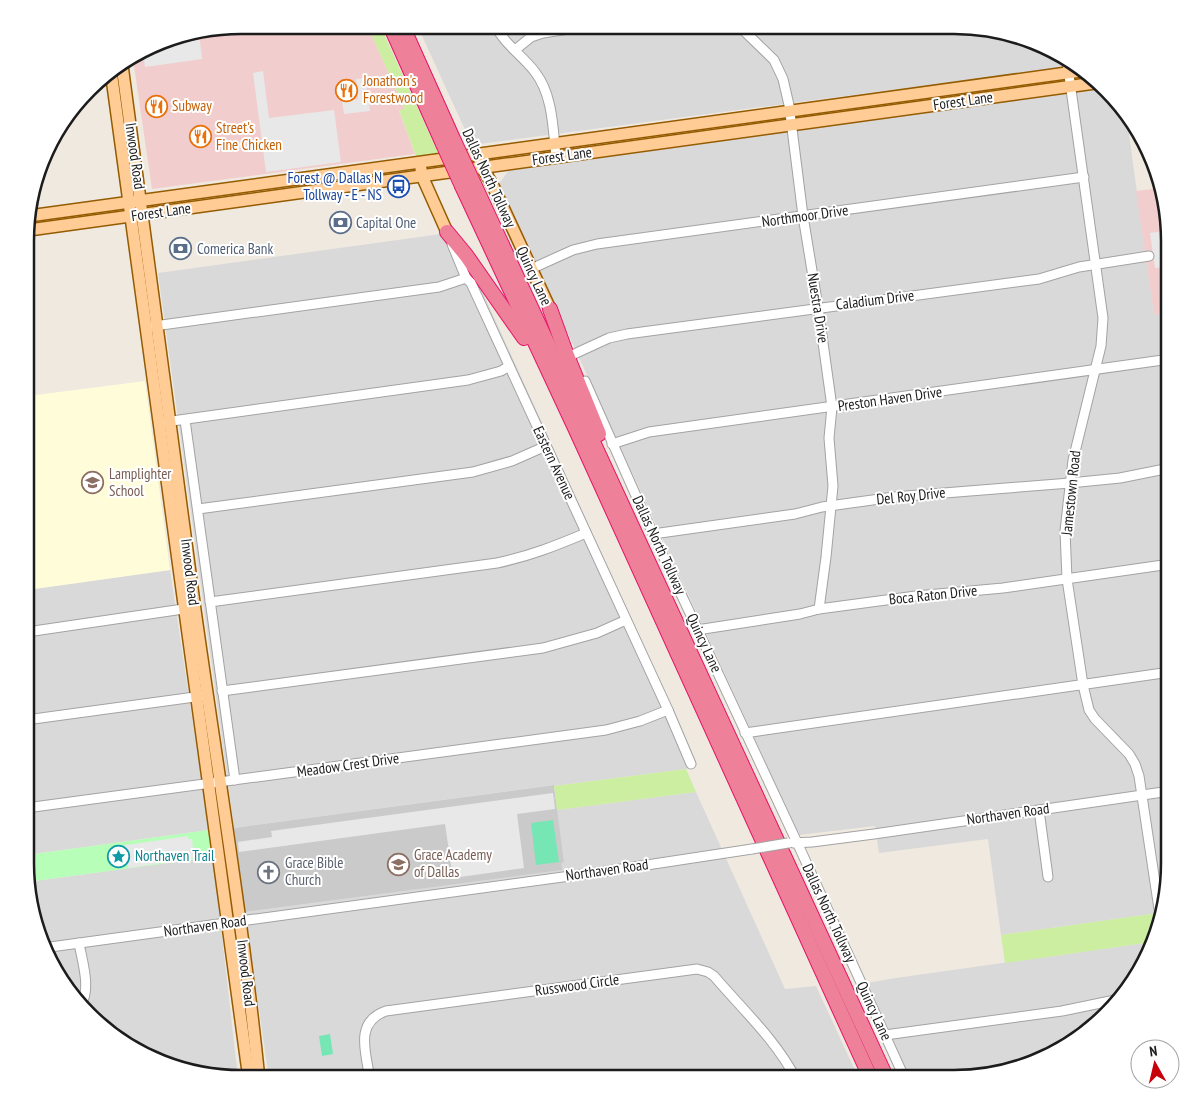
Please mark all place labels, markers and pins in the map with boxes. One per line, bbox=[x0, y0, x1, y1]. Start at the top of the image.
place label: Jonathon's Forestwood bbox=[362, 71, 423, 107]
restaurant icon: Jonathon's Forestwood bbox=[335, 78, 359, 102]
restaurant icon: Subway bbox=[144, 94, 168, 118]
place label: Subway bbox=[172, 96, 212, 115]
place label: Street's Fine Chicken bbox=[216, 118, 282, 154]
restaurant icon: Street's Fine Chicken bbox=[188, 125, 212, 149]
place label: Forest @ Dallas N Tollway - E - NS bbox=[287, 168, 382, 204]
bus stop icon: Forest @ Dallas N Tollway - E - NS bbox=[386, 175, 410, 199]
bank icon: Capital One bbox=[328, 211, 352, 235]
place label: Capital One bbox=[356, 213, 416, 232]
bank icon: Comerica Bank bbox=[169, 237, 193, 261]
place label: Comerica Bank bbox=[197, 239, 273, 258]
place label: Lamplighter School bbox=[109, 464, 172, 500]
school or university icon: Lamplighter School bbox=[81, 471, 105, 495]
place icon: Northaven Trail bbox=[107, 844, 131, 868]
place label: Grace Academy of Dallas bbox=[414, 845, 492, 881]
place label: Northaven Trail bbox=[135, 846, 215, 865]
school or university icon: Grace Academy of Dallas bbox=[386, 852, 410, 876]
place label: Grace Bible Church bbox=[285, 853, 343, 889]
church icon: Grace Bible Church bbox=[257, 860, 281, 884]

